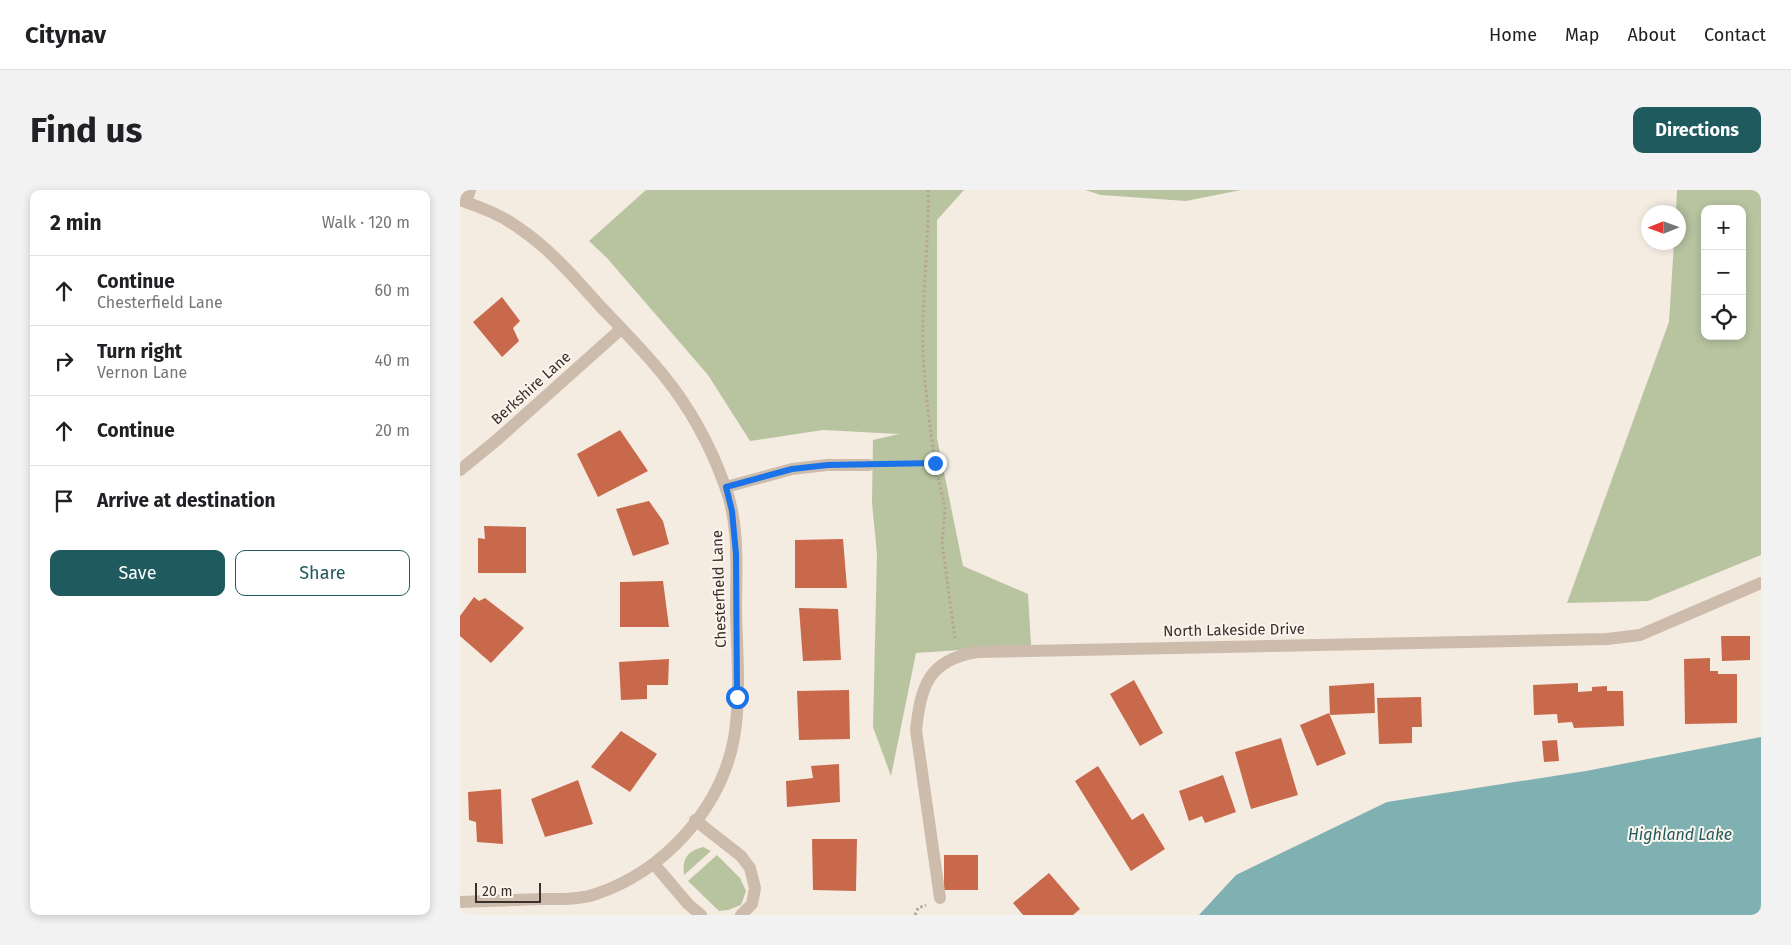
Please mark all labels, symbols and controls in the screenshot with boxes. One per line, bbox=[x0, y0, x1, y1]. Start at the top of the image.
text: Citynav bbox=[25, 21, 106, 49]
text: Home bbox=[1489, 24, 1537, 46]
text: Map bbox=[1565, 24, 1599, 46]
text: About bbox=[1627, 24, 1676, 46]
text: Contact bbox=[1704, 24, 1766, 46]
button: Directions bbox=[1633, 107, 1761, 153]
text: Find us bbox=[30, 109, 142, 151]
north arrow bbox=[1641, 205, 1686, 250]
map controls bbox=[1701, 205, 1746, 340]
button: + bbox=[1701, 205, 1746, 250]
text: 2 min bbox=[50, 210, 102, 236]
text: Walk · 120 m bbox=[322, 213, 410, 232]
button: − bbox=[1701, 250, 1746, 295]
text: Continue bbox=[97, 270, 175, 293]
icon: ahead bbox=[50, 277, 78, 305]
text: 60 m bbox=[375, 281, 410, 300]
text: Chesterfield Lane bbox=[97, 293, 223, 312]
button: locate bbox=[1701, 295, 1746, 340]
text: Turn right bbox=[97, 340, 182, 363]
icon: right bbox=[50, 347, 78, 375]
street label: Berkshire Lane bbox=[488, 348, 574, 428]
text: 40 m bbox=[375, 351, 410, 370]
text: Vernon Lane bbox=[97, 363, 187, 382]
icon: ahead bbox=[50, 417, 78, 445]
text: Continue bbox=[97, 419, 175, 442]
text: 20 m bbox=[375, 421, 410, 440]
route end bbox=[924, 452, 947, 475]
icon: arrive bbox=[50, 487, 78, 515]
text: Arrive at destination bbox=[97, 489, 276, 512]
street label: Chesterfield Lane bbox=[708, 530, 730, 648]
button: Save bbox=[50, 550, 225, 596]
button: Share bbox=[235, 550, 410, 596]
street label: North Lakeside Drive bbox=[1163, 620, 1305, 640]
route start bbox=[726, 686, 749, 709]
water label: Highland Lake bbox=[1628, 825, 1732, 844]
scale bar bbox=[475, 880, 541, 903]
text: 20 m bbox=[482, 883, 512, 900]

